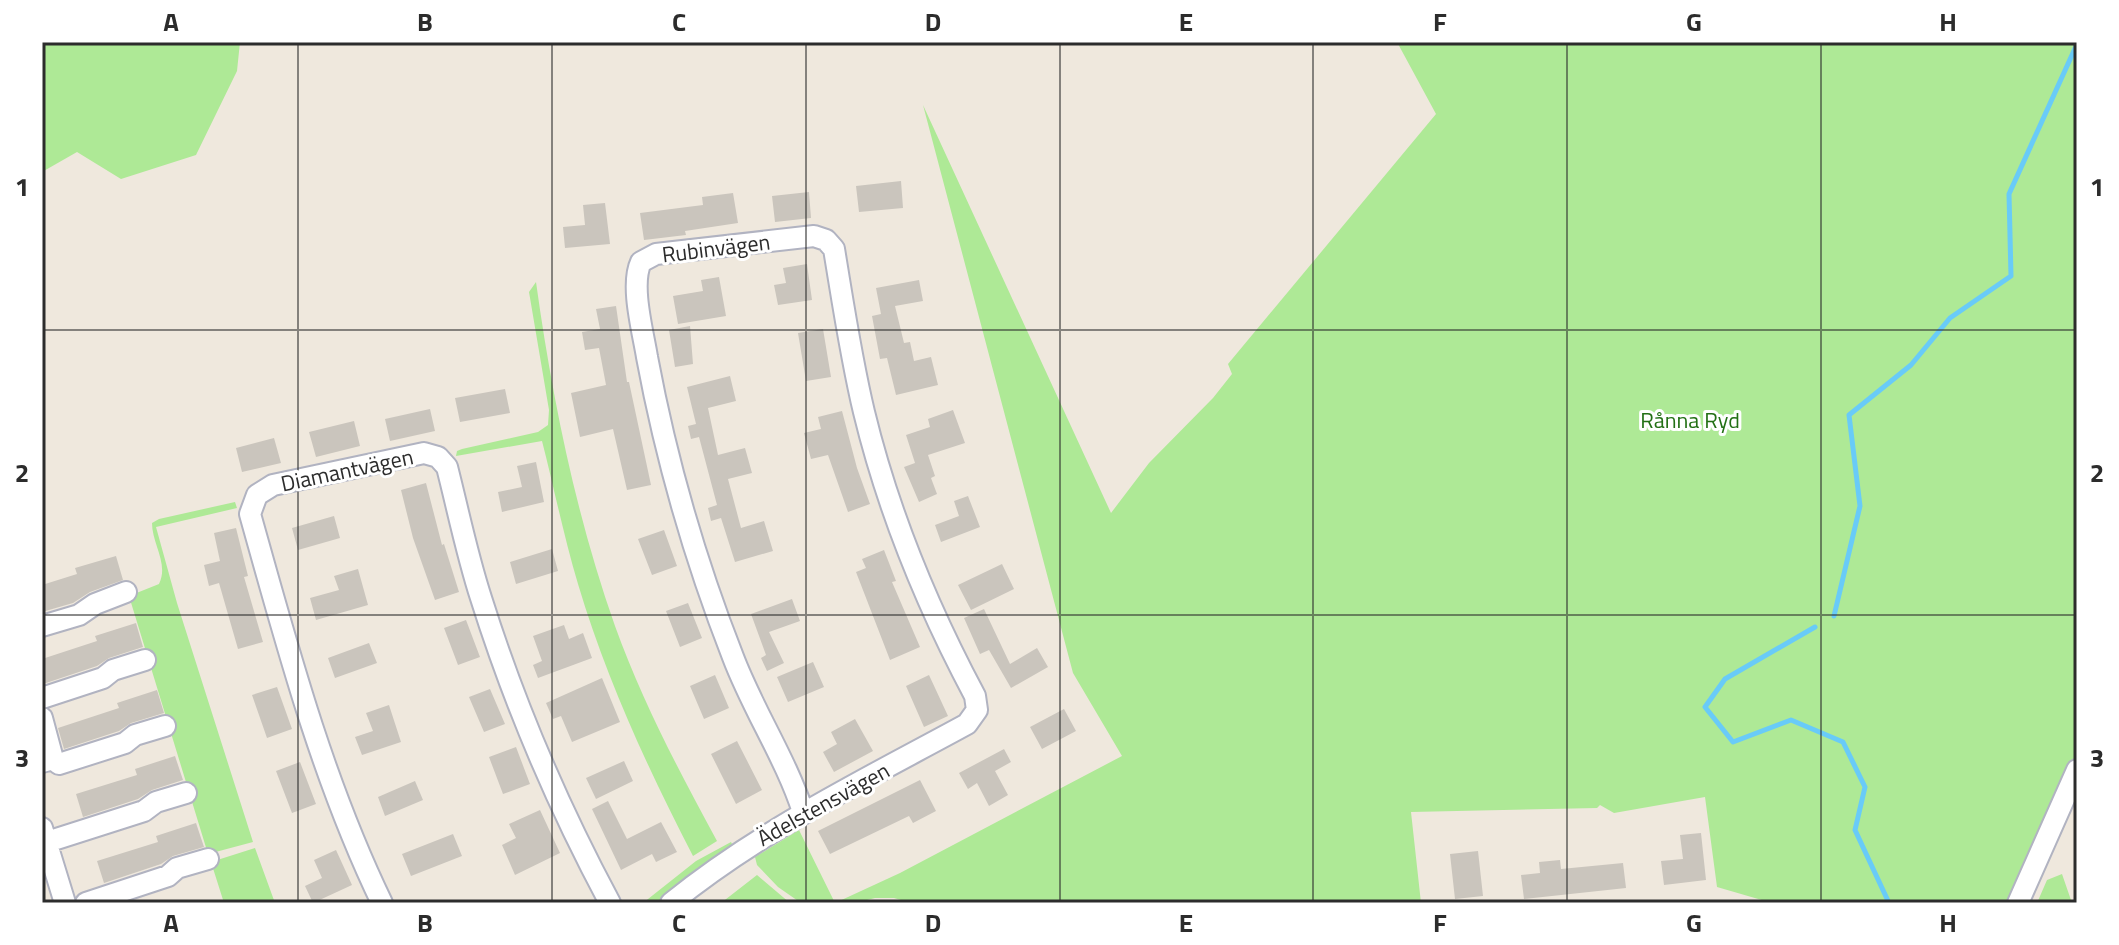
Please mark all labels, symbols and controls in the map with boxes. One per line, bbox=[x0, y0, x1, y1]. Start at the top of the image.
text: A bbox=[163, 2, 179, 41]
text: B bbox=[417, 2, 433, 41]
text: C bbox=[672, 2, 686, 41]
text: D bbox=[925, 2, 941, 41]
text: E bbox=[1179, 2, 1193, 41]
text: F bbox=[1433, 2, 1447, 41]
text: G bbox=[1686, 2, 1702, 41]
text: H bbox=[1939, 2, 1957, 41]
text: 1 bbox=[15, 167, 29, 206]
text: 1 bbox=[2090, 167, 2104, 206]
street label: Rubinvägen bbox=[660, 224, 772, 272]
park label: Rånna Ryd bbox=[1640, 403, 1740, 437]
street label: Diamantvägen bbox=[278, 439, 416, 501]
text: 2 bbox=[15, 453, 29, 492]
text: 2 bbox=[2090, 453, 2104, 492]
text: 3 bbox=[15, 738, 29, 777]
text: 3 bbox=[2090, 738, 2104, 777]
street label: Ädelstensvägen bbox=[750, 753, 896, 855]
text: A bbox=[163, 903, 179, 942]
text: B bbox=[417, 903, 433, 942]
text: C bbox=[672, 903, 686, 942]
text: D bbox=[925, 903, 941, 942]
text: E bbox=[1179, 903, 1193, 942]
text: F bbox=[1433, 903, 1447, 942]
text: G bbox=[1686, 903, 1702, 942]
text: H bbox=[1939, 903, 1957, 942]

